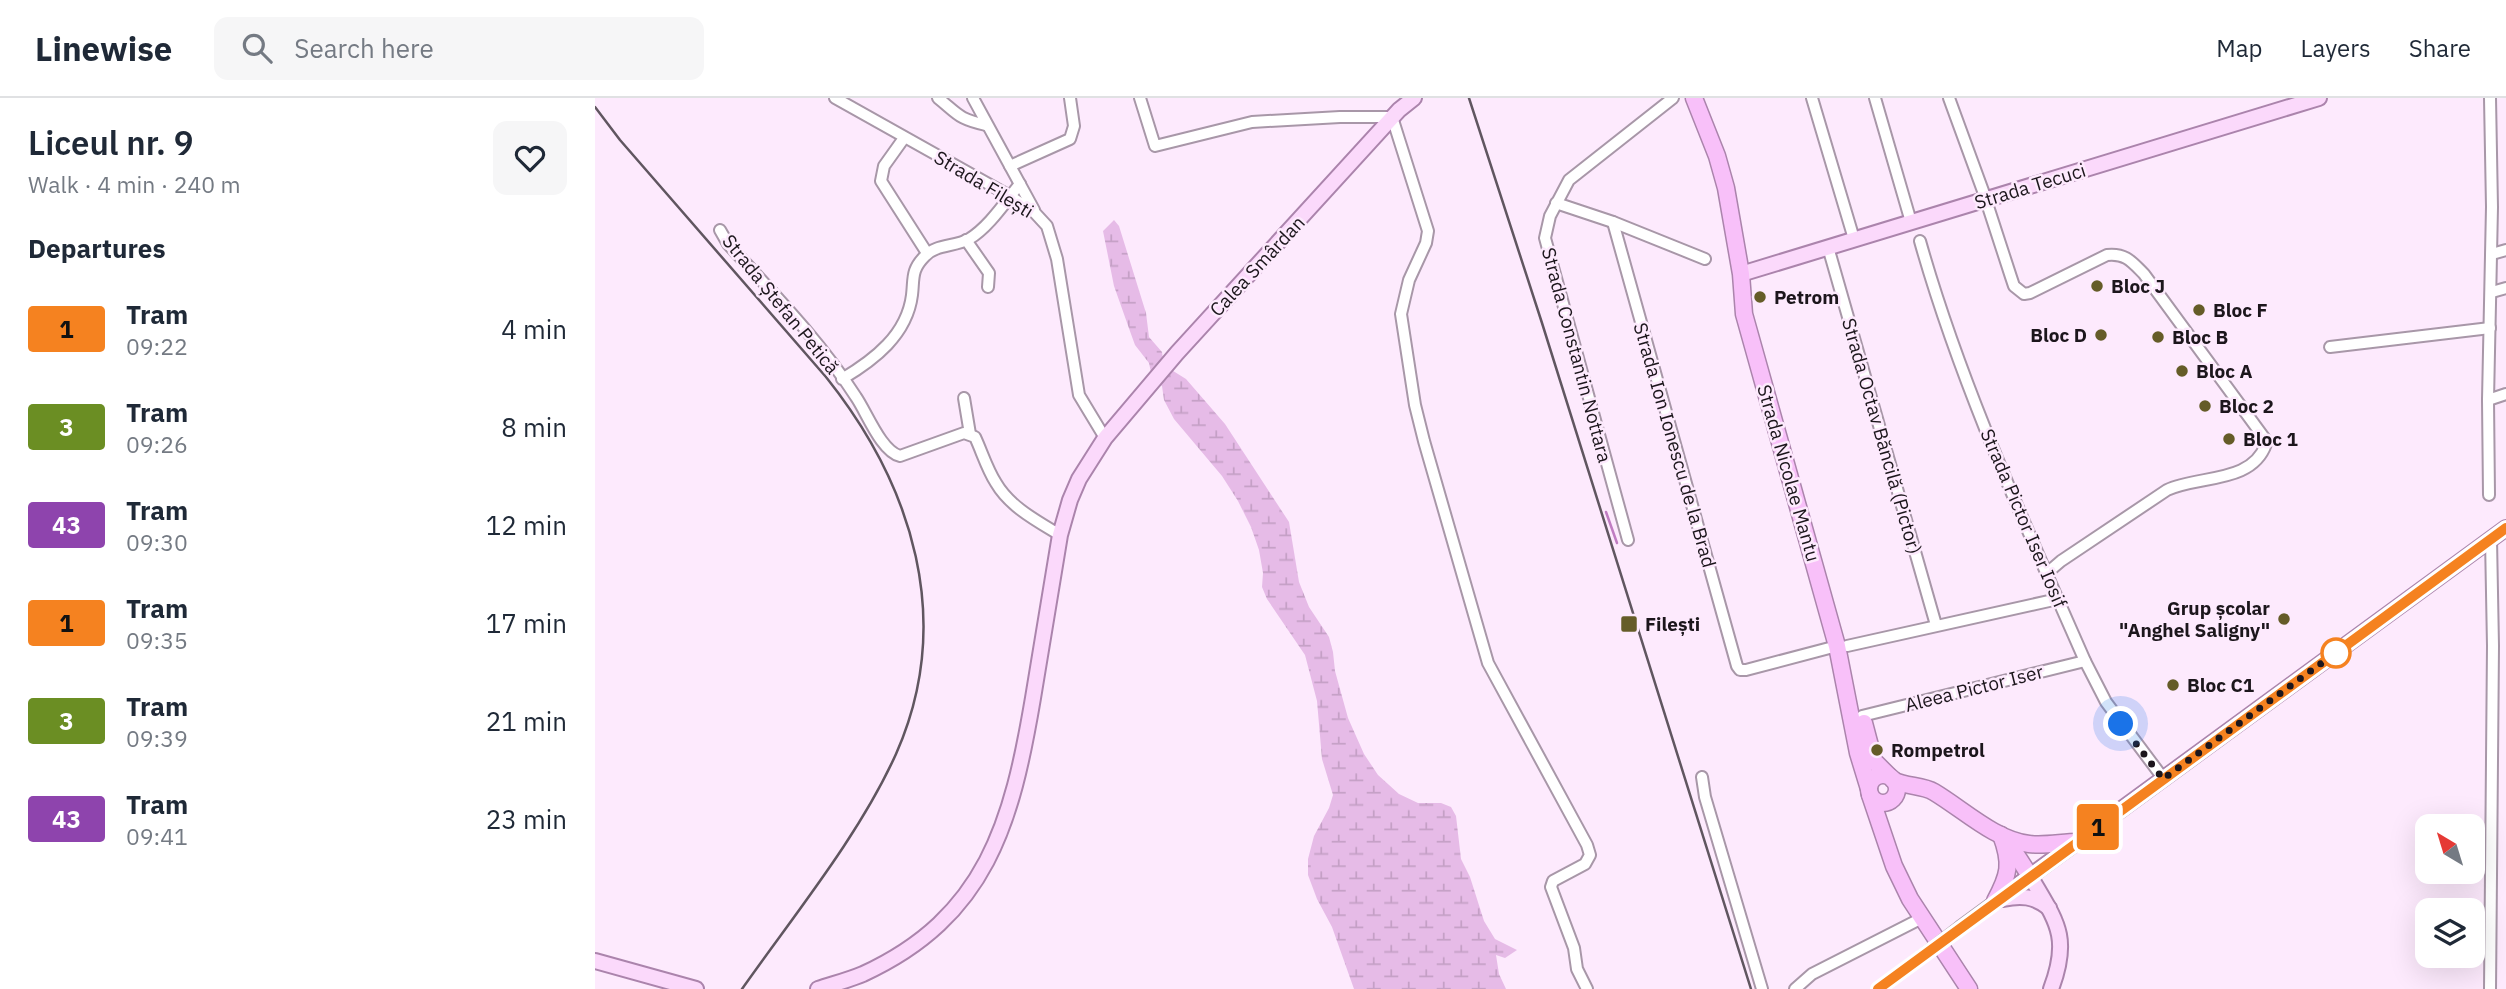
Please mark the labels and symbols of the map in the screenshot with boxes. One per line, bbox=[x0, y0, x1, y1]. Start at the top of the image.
street label: Strada Filești bbox=[930, 145, 1038, 223]
street label: Strada Tecuci bbox=[1971, 158, 2089, 214]
street label: Calea Smârdan bbox=[1204, 211, 1310, 321]
street label: Strada Ștefan Petică bbox=[717, 229, 845, 379]
street label: Strada Constantin Nottara bbox=[1537, 245, 1617, 465]
place label: Bloc J bbox=[2111, 274, 2165, 298]
marker: Bloc J bbox=[2089, 278, 2105, 294]
place label: Petrom bbox=[1774, 285, 1839, 309]
marker: Petrom bbox=[1752, 289, 1768, 305]
place label: Bloc F bbox=[2213, 298, 2268, 322]
marker: Bloc F bbox=[2191, 302, 2207, 318]
street label: Strada Octav Băncilă (Pictor) bbox=[1837, 315, 1927, 557]
street label: Strada Ion Ionescu de la Brad bbox=[1629, 320, 1721, 570]
place label: Bloc D bbox=[2030, 323, 2087, 347]
place label: Bloc B bbox=[2172, 325, 2228, 349]
marker: Bloc D bbox=[2093, 327, 2109, 343]
marker: Bloc B bbox=[2150, 329, 2166, 345]
place label: Bloc A bbox=[2196, 359, 2252, 383]
marker: Bloc A bbox=[2174, 363, 2190, 379]
street label: Strada Nicolae Mantu bbox=[1752, 382, 1826, 564]
place label: Bloc 2 bbox=[2219, 394, 2274, 418]
marker: Bloc 2 bbox=[2197, 398, 2213, 414]
street label: Strada Pictor Iser Iosif bbox=[1975, 425, 2073, 611]
place label: Bloc 1 bbox=[2243, 427, 2298, 451]
marker: Bloc 1 bbox=[2221, 431, 2237, 447]
place label: Grup școlar "Anghel Saligny" bbox=[2119, 596, 2270, 642]
marker: Grup școlar "Anghel Saligny" bbox=[2276, 611, 2292, 627]
place label: Filești bbox=[1645, 612, 1700, 636]
marker: Filești bbox=[1619, 614, 1639, 634]
unlabelled marker bbox=[2321, 638, 2351, 668]
street label: Aleea Pictor Iser bbox=[1902, 659, 2046, 717]
place label: Bloc C1 bbox=[2187, 673, 2255, 697]
marker: Bloc C1 bbox=[2165, 677, 2181, 693]
your location bbox=[2103, 706, 2138, 741]
place label: Rompetrol bbox=[1891, 738, 1985, 762]
marker: Rompetrol bbox=[1869, 742, 1885, 758]
line badge: 1 bbox=[2075, 804, 2121, 850]
north arrow bbox=[2415, 814, 2485, 884]

